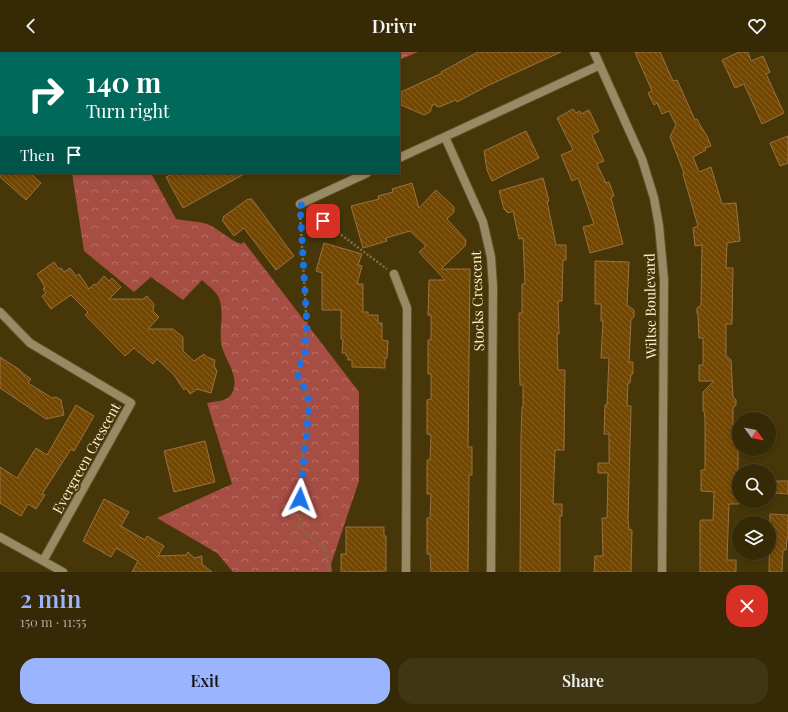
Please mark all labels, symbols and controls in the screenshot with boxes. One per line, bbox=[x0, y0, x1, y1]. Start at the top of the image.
text: Drivr bbox=[372, 14, 416, 38]
icon: back bbox=[20, 15, 42, 37]
icon: heart bbox=[746, 15, 768, 37]
text: 140 m bbox=[86, 63, 161, 100]
icon: right bbox=[20, 68, 72, 120]
text: Turn right bbox=[86, 99, 169, 123]
icon: arrive bbox=[63, 144, 85, 166]
text: Then bbox=[20, 145, 55, 165]
pin bbox=[306, 204, 340, 238]
icon: arrive bbox=[312, 210, 334, 232]
street label: Stocks Crescent bbox=[466, 249, 488, 352]
street label: Wiltse Boulevard bbox=[640, 253, 660, 360]
street label: Evergreen Crescent bbox=[48, 398, 125, 517]
north arrow bbox=[732, 412, 776, 456]
map controls bbox=[732, 412, 776, 560]
button: search bbox=[732, 464, 776, 508]
position arrow bbox=[279, 478, 321, 520]
button: layers bbox=[732, 516, 776, 560]
text: 2 min bbox=[20, 582, 81, 614]
button: close bbox=[726, 585, 768, 627]
text: 150 m · 11:55 bbox=[20, 613, 86, 630]
button: Exit bbox=[20, 658, 390, 704]
button: Share bbox=[398, 658, 768, 704]

